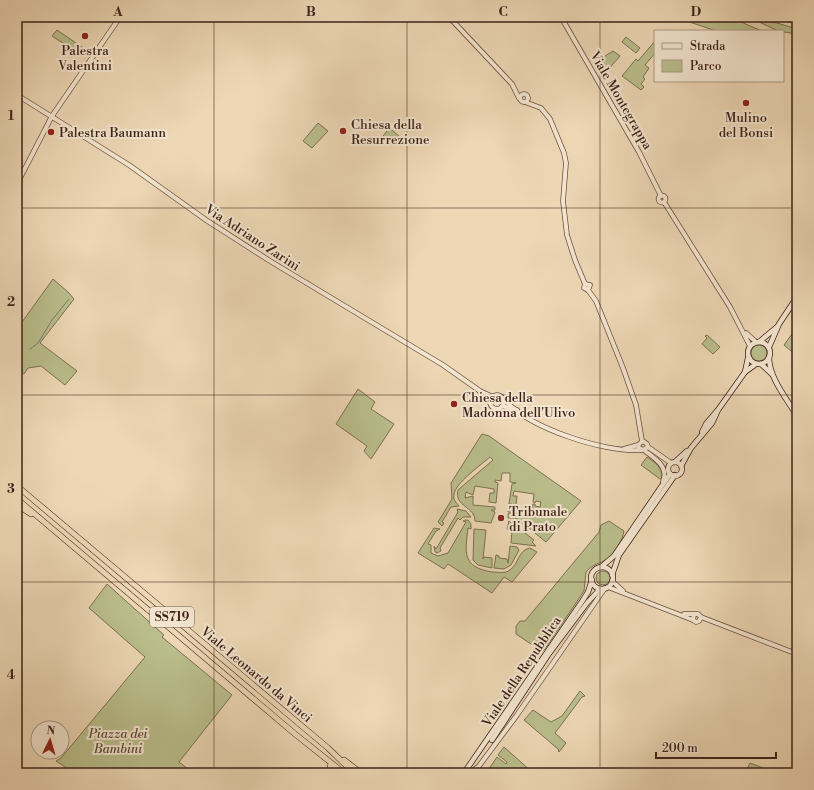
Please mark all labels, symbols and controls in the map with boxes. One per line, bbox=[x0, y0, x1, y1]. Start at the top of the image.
text: A bbox=[112, 4, 123, 20]
text: B bbox=[306, 4, 316, 20]
text: C bbox=[498, 4, 508, 20]
text: D bbox=[691, 4, 701, 20]
legend bbox=[654, 30, 784, 82]
marker: Palestra Valentini bbox=[80, 31, 90, 41]
text: Strada bbox=[690, 39, 726, 54]
place label: Palestra Valentini bbox=[57, 43, 112, 74]
street label: Viale Montegrappa bbox=[586, 48, 656, 153]
text: Parco bbox=[690, 59, 722, 74]
marker: Mulino del Bonsi bbox=[741, 98, 751, 108]
text: 1 bbox=[8, 108, 15, 124]
place label: Mulino del Bonsi bbox=[719, 110, 773, 141]
place label: Chiesa della Resurrezione bbox=[351, 117, 430, 148]
place label: Palestra Baumann bbox=[59, 125, 166, 141]
marker: Chiesa della Resurrezione bbox=[338, 126, 348, 136]
marker: Palestra Baumann bbox=[46, 127, 56, 137]
street label: Via Adriano Zarini bbox=[201, 201, 303, 274]
text: 2 bbox=[7, 294, 15, 310]
place label: Chiesa della Madonna dell'Ulivo bbox=[462, 390, 575, 421]
marker: Chiesa della Madonna dell'Ulivo bbox=[449, 399, 459, 409]
text: 3 bbox=[7, 481, 15, 497]
place label: Tribunale di Prato bbox=[509, 504, 568, 535]
marker: Tribunale di Prato bbox=[496, 513, 506, 523]
road number: SS719 bbox=[150, 607, 194, 627]
street label: Viale della Repubblica bbox=[478, 613, 565, 731]
street label: Viale Leonardo da Vinci bbox=[197, 623, 315, 726]
text: 4 bbox=[7, 667, 16, 683]
north arrow bbox=[30, 720, 70, 760]
text: N bbox=[46, 724, 56, 738]
park label: Piazza dei Bambini bbox=[87, 726, 149, 757]
scale bar bbox=[656, 734, 776, 760]
text: 200 m bbox=[662, 741, 698, 756]

